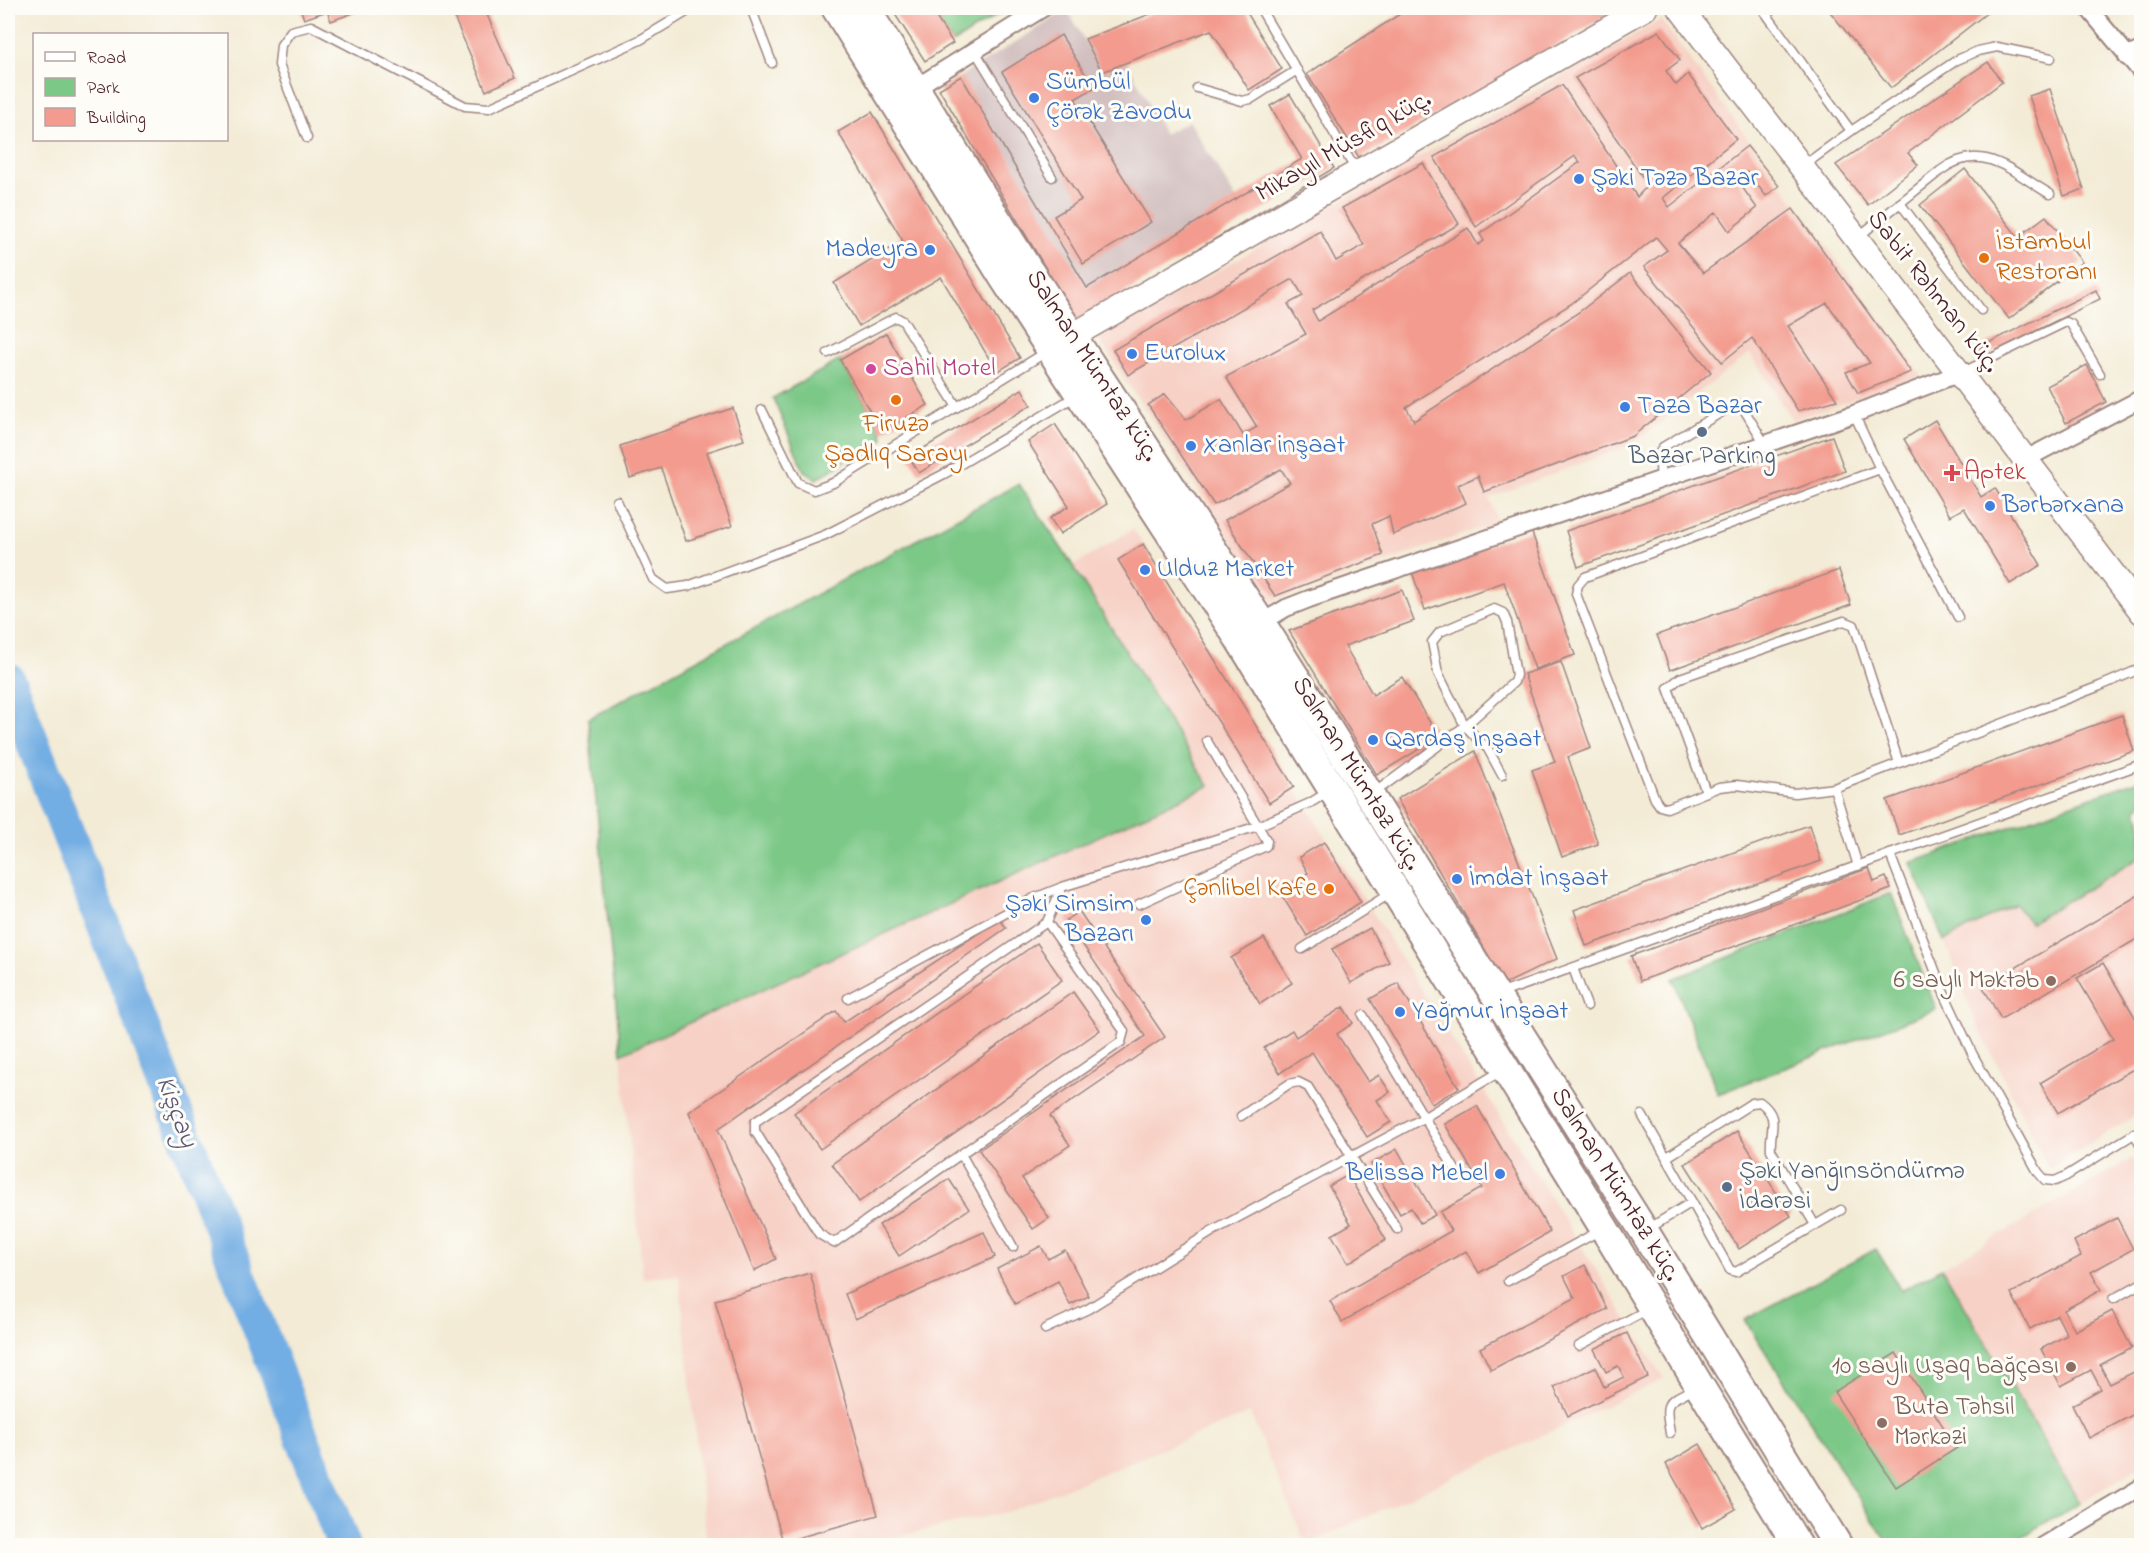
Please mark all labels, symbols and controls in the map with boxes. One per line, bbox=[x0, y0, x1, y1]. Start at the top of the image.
legend bbox=[33, 33, 228, 141]
text: Road bbox=[87, 46, 126, 72]
place label: Sümbül Çörək Zavodu bbox=[1046, 64, 1192, 132]
text: Park bbox=[87, 76, 120, 102]
street label: Mikayıl Müsfiq küç. bbox=[1249, 81, 1439, 213]
marker: Sümbül Çörək Zavodu bbox=[1027, 91, 1041, 105]
text: Building bbox=[86, 106, 146, 133]
place label: Şəki Təzə Bazar bbox=[1591, 160, 1760, 198]
marker: Şəki Təzə Bazar bbox=[1572, 172, 1586, 186]
street label: Sabit Rəhman küç. bbox=[1857, 202, 2009, 382]
place label: İstambul Restoranı bbox=[1996, 224, 2097, 292]
place label: Madeyra bbox=[825, 231, 918, 269]
marker: Madeyra bbox=[923, 243, 937, 257]
marker: İstambul Restoranı bbox=[1977, 251, 1991, 265]
street label: Salman Mümtaz küç. bbox=[1015, 262, 1169, 470]
place label: Eurolux bbox=[1144, 335, 1226, 373]
marker: Eurolux bbox=[1125, 347, 1139, 361]
place label: Sahil Motel bbox=[883, 350, 996, 388]
marker: Sahil Motel bbox=[864, 362, 878, 376]
place label: Taza Bazar bbox=[1637, 388, 1763, 426]
marker: Firuzə Şadlıq Sarayı bbox=[889, 393, 903, 407]
marker: Taza Bazar bbox=[1618, 400, 1632, 414]
place label: Firuzə Şadlıq Sarayı bbox=[824, 406, 968, 474]
marker: Bazar Parking bbox=[1695, 425, 1709, 439]
place label: Xanlar inşaat bbox=[1203, 427, 1346, 465]
place label: Bazar Parking bbox=[1627, 438, 1776, 476]
marker: Xanlar inşaat bbox=[1184, 439, 1198, 453]
place label: Aptek bbox=[1964, 454, 2027, 492]
marker: Aptek bbox=[1945, 466, 1959, 480]
place label: Bərbərxana bbox=[2001, 487, 2124, 525]
marker: Bərbərxana bbox=[1983, 499, 1997, 513]
place label: Ulduz Market bbox=[1157, 551, 1295, 589]
marker: Ulduz Market bbox=[1138, 563, 1152, 577]
street label: Salman Mümtaz küç. bbox=[1281, 670, 1431, 878]
place label: Qardaş İnşaat bbox=[1385, 721, 1541, 759]
marker: Qardaş İnşaat bbox=[1366, 733, 1380, 747]
place label: İmdat İnşaat bbox=[1469, 860, 1608, 898]
place label: Çənlibel Kafe bbox=[1183, 870, 1317, 908]
marker: İmdat İnşaat bbox=[1450, 872, 1464, 886]
marker: Çənlibel Kafe bbox=[1322, 882, 1336, 896]
place label: Şəki Simsim Bazarı bbox=[1005, 886, 1134, 954]
marker: Şəki Simsim Bazarı bbox=[1139, 913, 1153, 927]
place label: 6 saylı Məktəb bbox=[1894, 962, 2039, 1000]
marker: 6 saylı Məktəb bbox=[2044, 974, 2058, 988]
place label: Yağmur İnşaat bbox=[1412, 993, 1568, 1031]
marker: Yağmur İnşaat bbox=[1393, 1005, 1407, 1019]
water label: Kişçay bbox=[145, 1071, 208, 1154]
street label: Salman Mümtaz küç. bbox=[1540, 1081, 1690, 1289]
place label: Şəki Yanğınsöndürmə İdarəsi bbox=[1739, 1153, 1965, 1221]
place label: Belissa Mebel bbox=[1345, 1155, 1488, 1193]
marker: Belissa Mebel bbox=[1493, 1167, 1507, 1181]
marker: Şəki Yanğınsöndürmə İdarəsi bbox=[1720, 1180, 1734, 1194]
place label: 10 saylı Uşaq bağçası bbox=[1832, 1348, 2059, 1386]
marker: 10 saylı Uşaq bağçası bbox=[2064, 1360, 2078, 1374]
place label: Buta Təhsil Mərkəzi bbox=[1893, 1389, 2014, 1457]
marker: Buta Təhsil Mərkəzi bbox=[1875, 1416, 1889, 1430]

